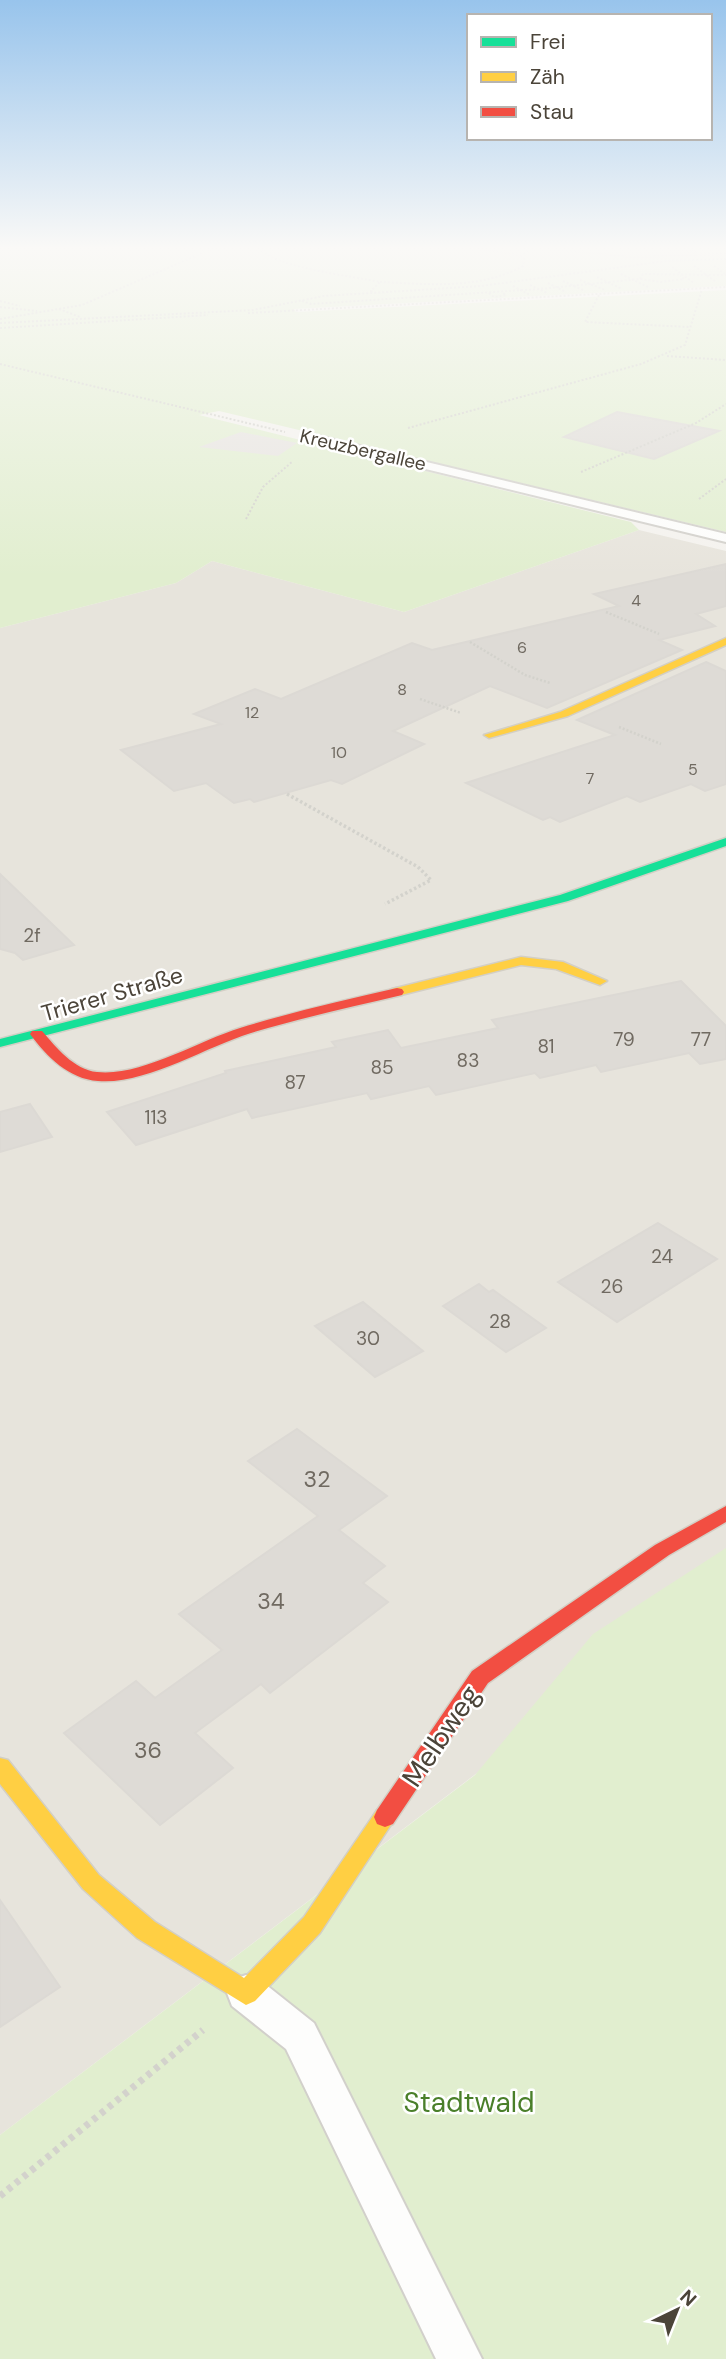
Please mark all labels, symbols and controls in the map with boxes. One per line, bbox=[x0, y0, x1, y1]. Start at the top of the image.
legend bbox=[467, 14, 712, 140]
text: Frei bbox=[530, 28, 566, 56]
text: Zäh bbox=[530, 63, 565, 91]
text: Stau bbox=[530, 98, 574, 126]
street label: Kreuzbergallee bbox=[298, 423, 428, 477]
house number: 4 bbox=[631, 590, 641, 611]
house number: 6 bbox=[517, 637, 527, 658]
house number: 8 bbox=[397, 679, 407, 700]
house number: 12 bbox=[245, 702, 259, 723]
house number: 10 bbox=[331, 742, 347, 763]
house number: 5 bbox=[688, 759, 698, 780]
house number: 7 bbox=[586, 768, 594, 789]
house number: 2f bbox=[23, 923, 41, 948]
street label: Trierer Straße bbox=[38, 959, 186, 1029]
house number: 79 bbox=[613, 1027, 635, 1052]
house number: 77 bbox=[691, 1027, 711, 1052]
house number: 81 bbox=[537, 1034, 555, 1059]
house number: 83 bbox=[457, 1048, 479, 1073]
house number: 85 bbox=[370, 1055, 394, 1080]
house number: 87 bbox=[284, 1070, 306, 1095]
house number: 113 bbox=[144, 1105, 168, 1130]
house number: 24 bbox=[651, 1244, 673, 1269]
house number: 26 bbox=[601, 1274, 623, 1299]
house number: 28 bbox=[489, 1309, 511, 1334]
house number: 30 bbox=[356, 1326, 380, 1351]
house number: 32 bbox=[304, 1464, 330, 1494]
house number: 34 bbox=[257, 1586, 285, 1616]
street label: Melbweg bbox=[394, 1678, 488, 1794]
house number: 36 bbox=[134, 1735, 162, 1765]
park label: Stadtwald bbox=[404, 2084, 534, 2121]
north arrow bbox=[642, 2275, 712, 2345]
text: N bbox=[675, 2284, 702, 2312]

